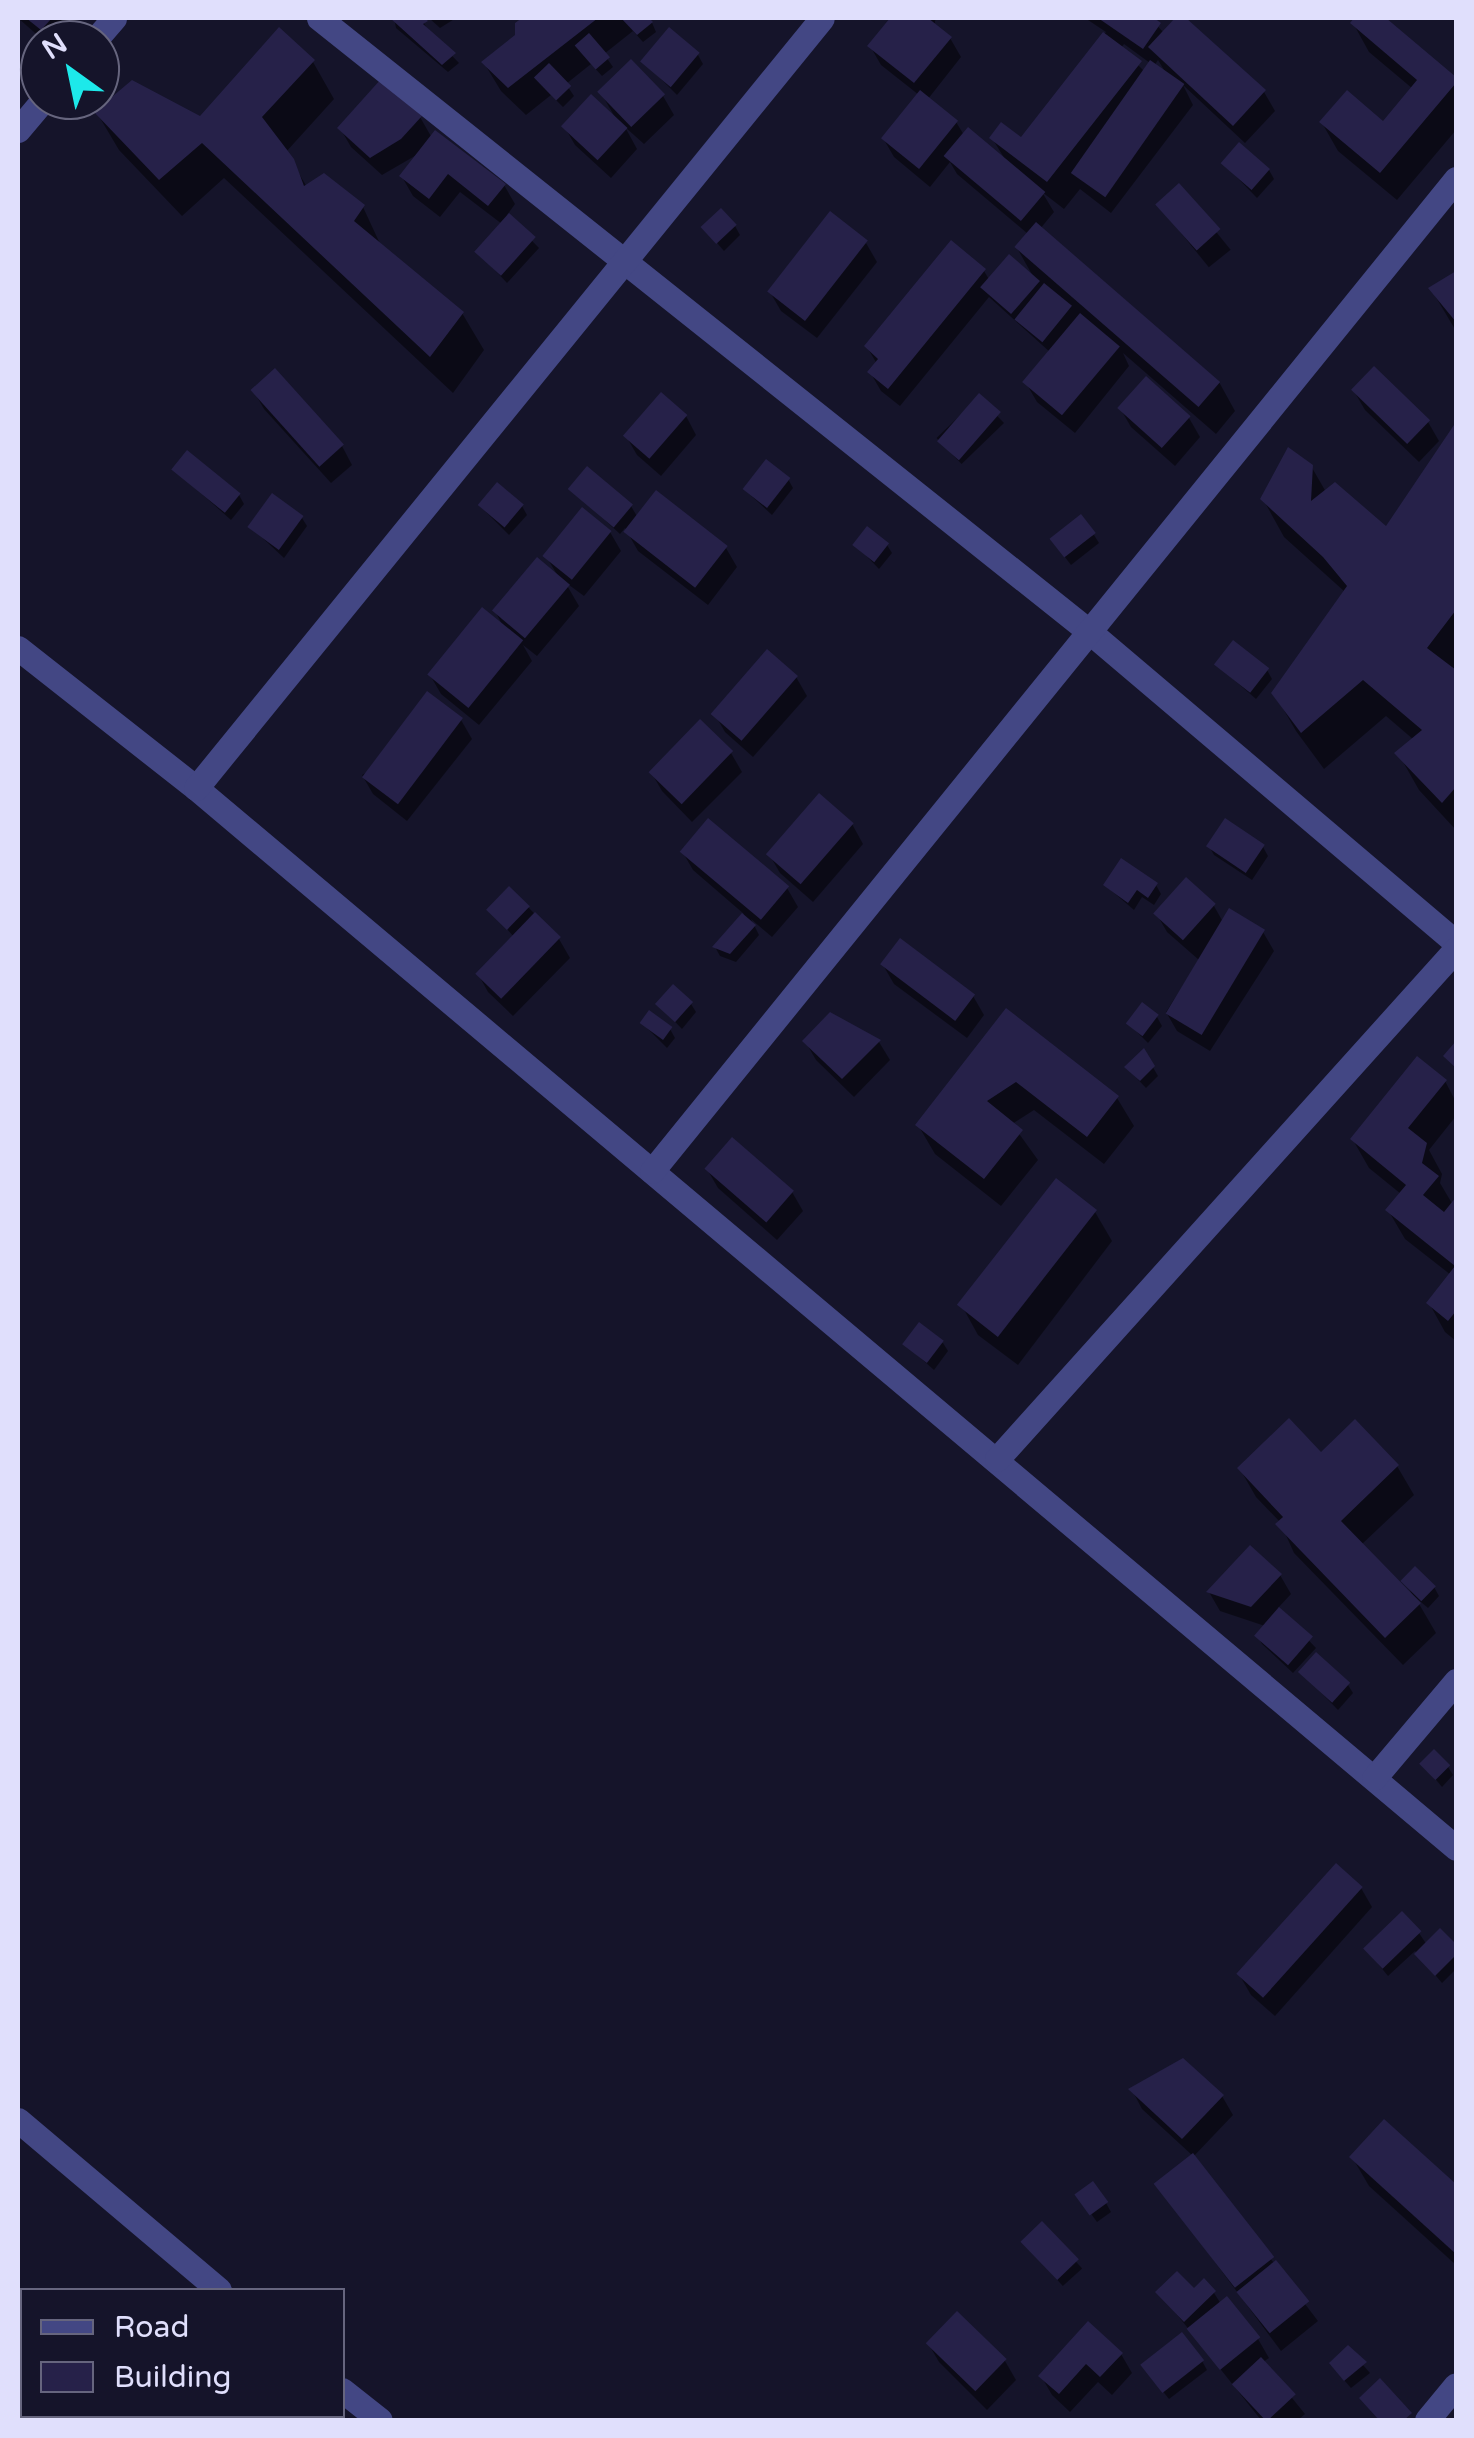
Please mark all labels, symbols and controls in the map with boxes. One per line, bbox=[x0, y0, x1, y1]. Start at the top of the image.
north arrow bbox=[20, 20, 120, 120]
text: N bbox=[36, 26, 73, 67]
legend bbox=[20, 2288, 345, 2418]
text: Road bbox=[114, 2309, 189, 2346]
text: Building bbox=[114, 2359, 231, 2396]

